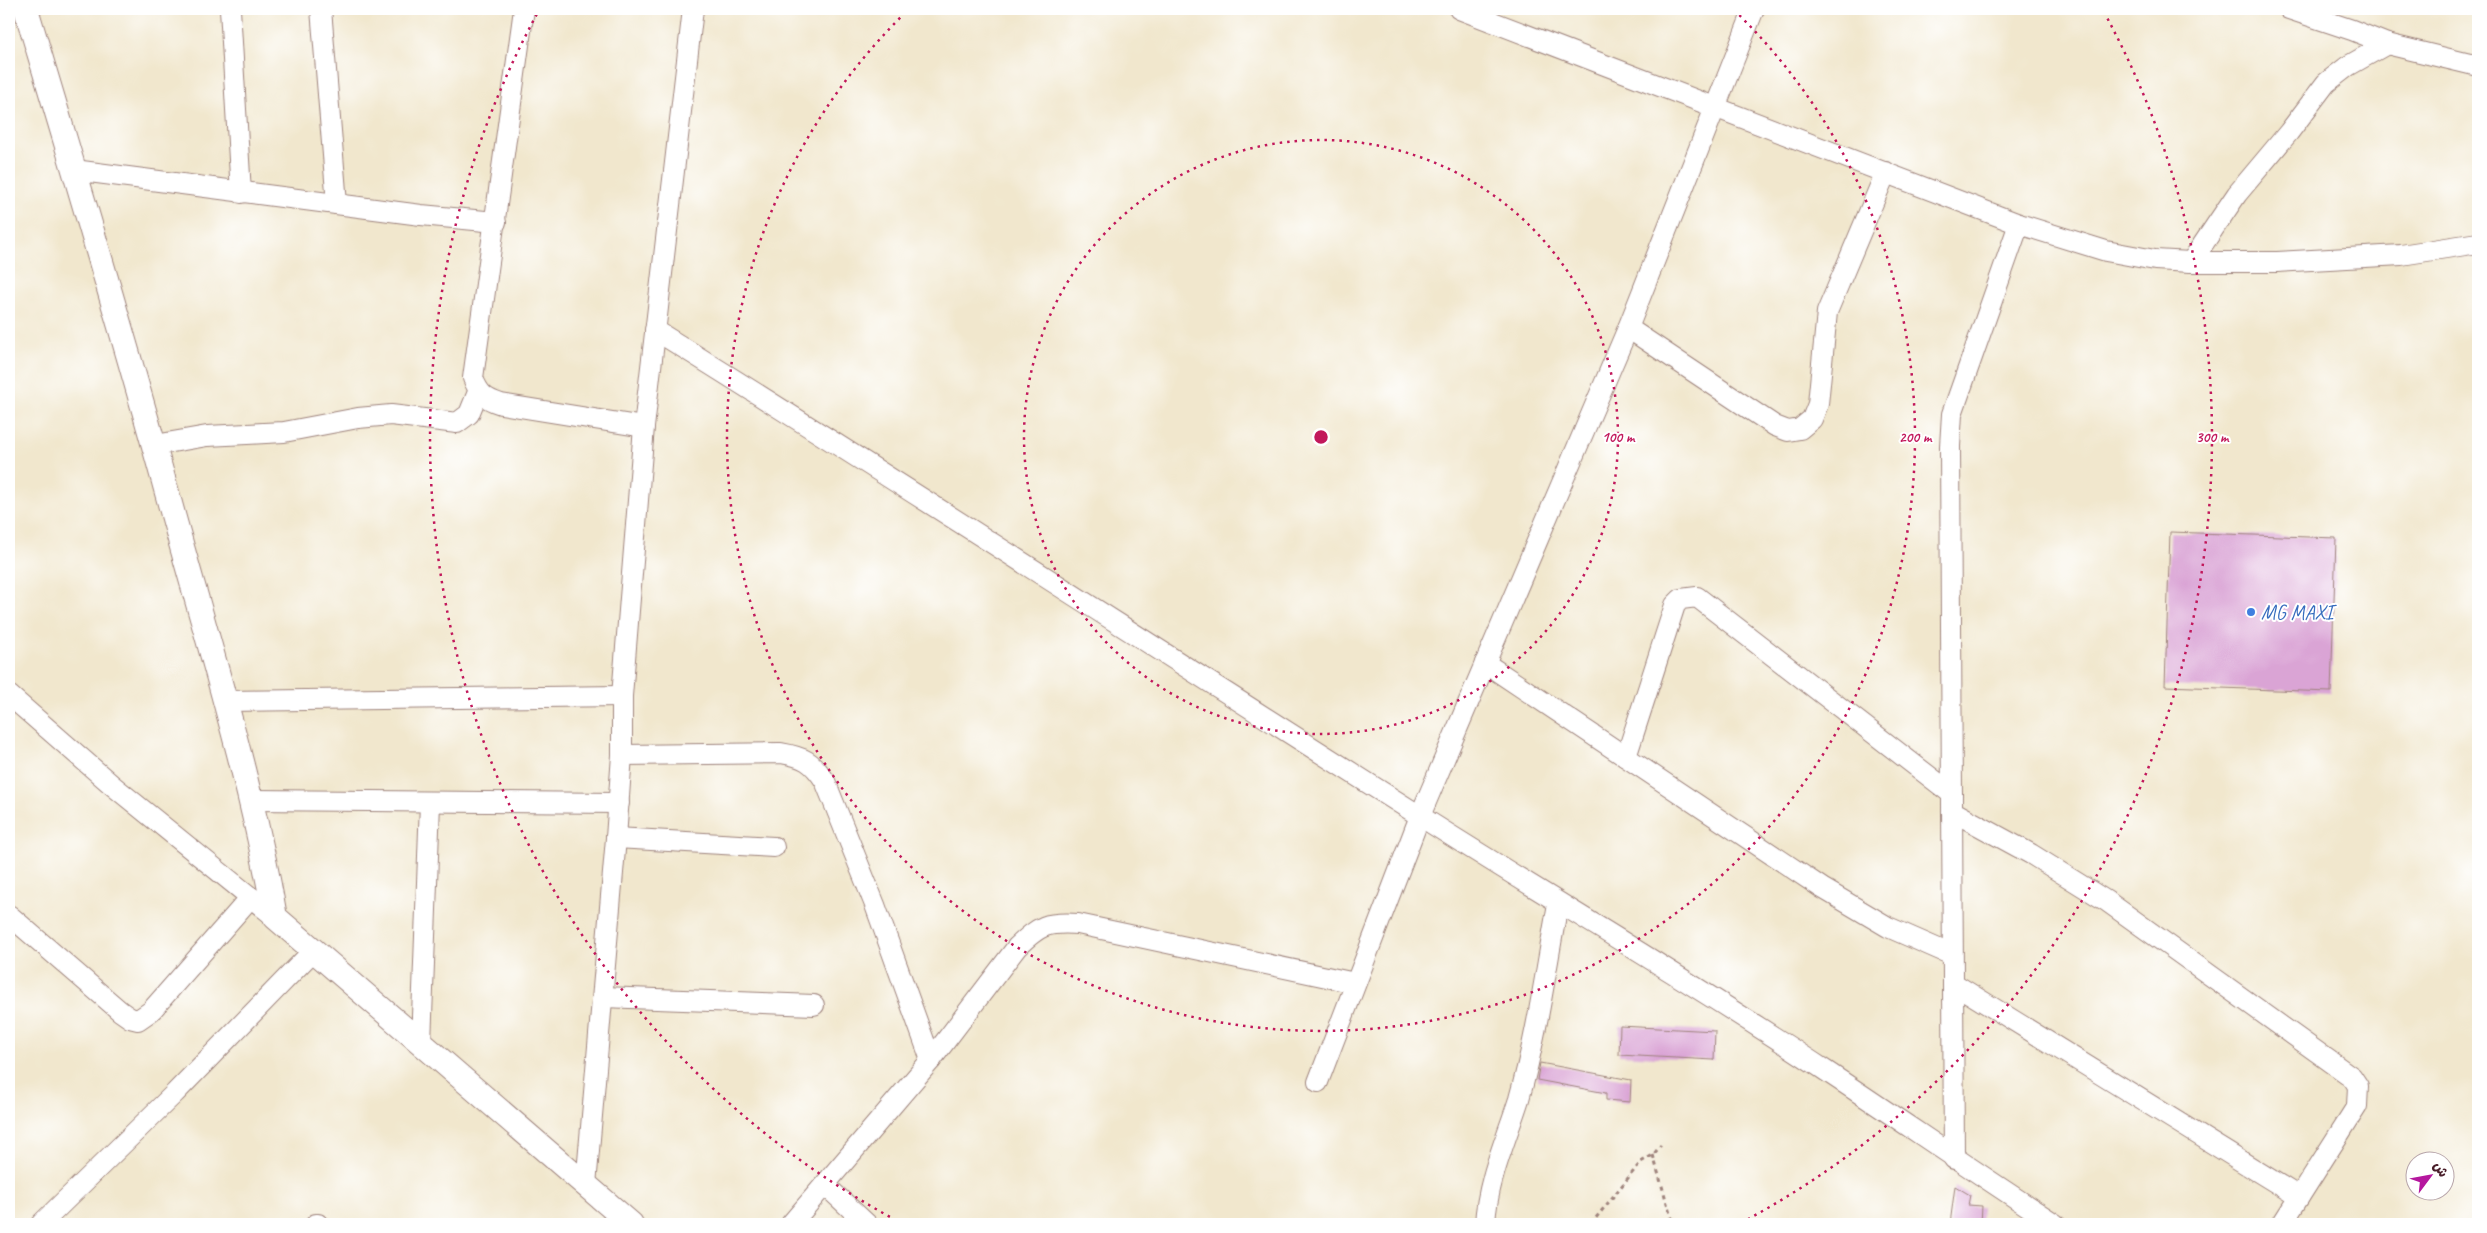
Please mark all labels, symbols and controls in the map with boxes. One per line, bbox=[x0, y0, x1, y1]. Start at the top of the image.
centre of rings bbox=[1312, 428, 1330, 446]
text: 100 m bbox=[1602, 428, 1636, 447]
text: 200 m bbox=[1899, 428, 1933, 447]
text: 300 m bbox=[2196, 428, 2230, 447]
place label: MG MAXI bbox=[2261, 600, 2337, 625]
marker: MG MAXI bbox=[2245, 606, 2257, 618]
north arrow bbox=[2404, 1150, 2454, 1200]
text: ش bbox=[2429, 1158, 2452, 1180]

